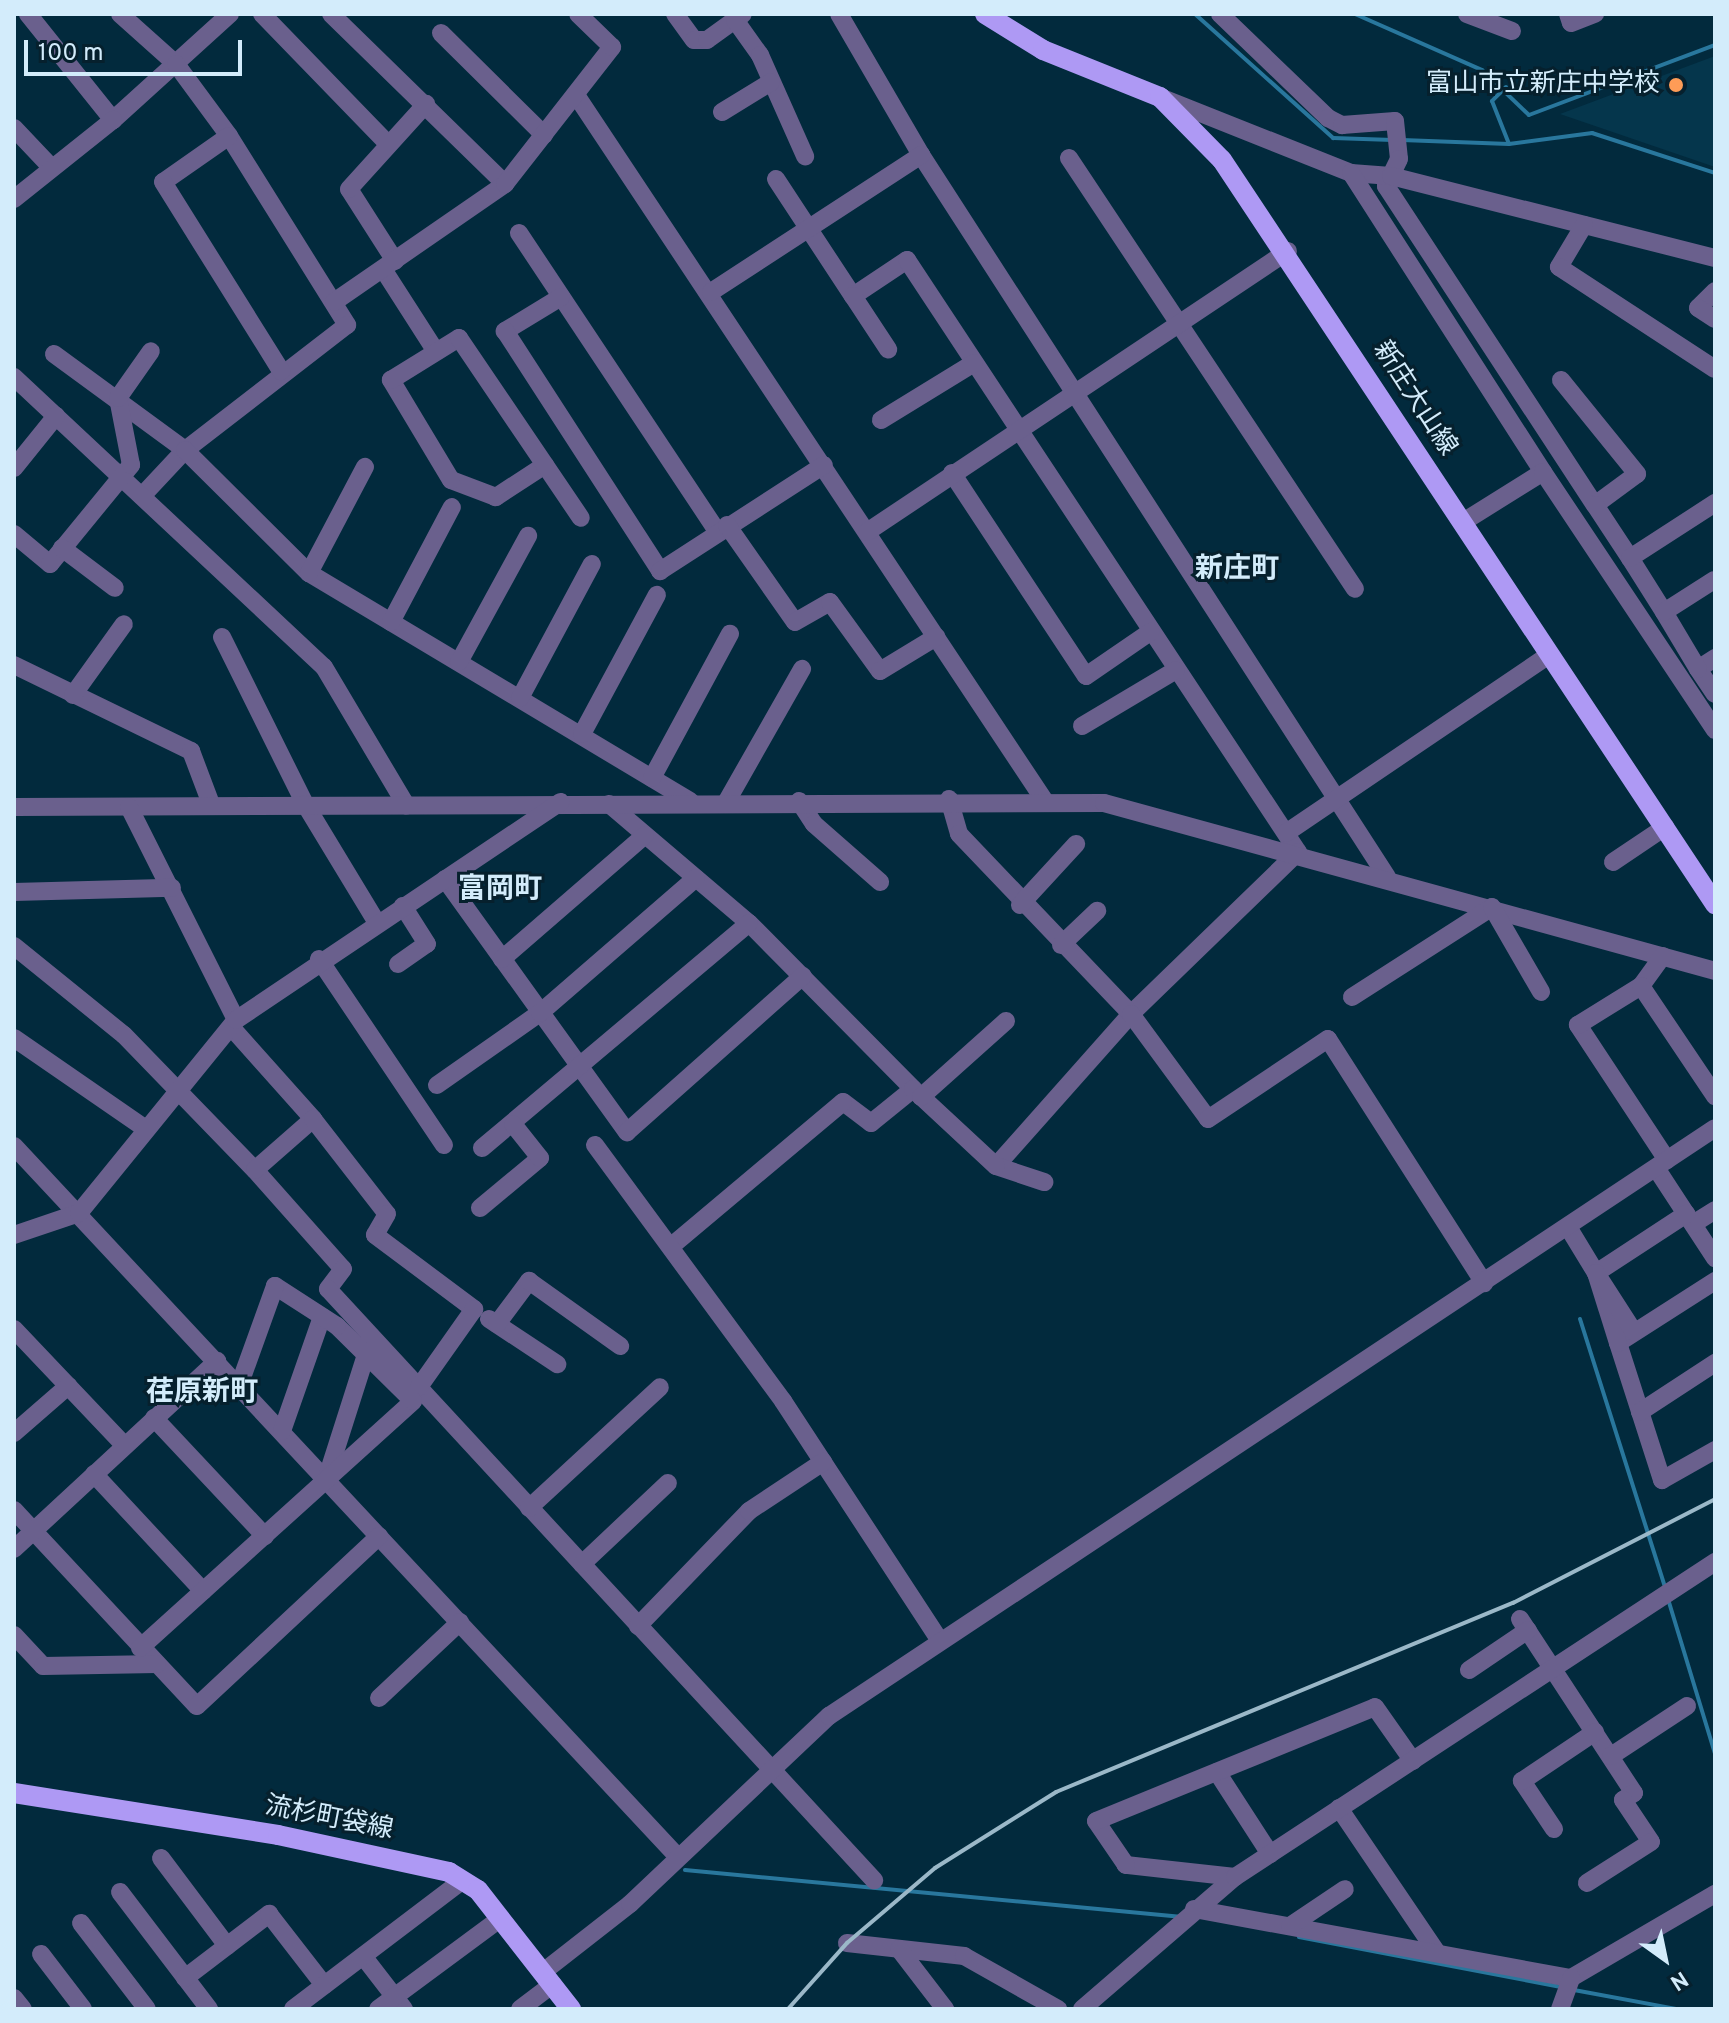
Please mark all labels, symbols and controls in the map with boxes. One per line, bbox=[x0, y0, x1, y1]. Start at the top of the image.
scale bar bbox=[28, 24, 246, 74]
text: 100 m bbox=[38, 39, 104, 69]
place label: 富山市立新庄中学校 bbox=[1426, 69, 1660, 101]
marker: 富山市立新庄中学校 bbox=[1667, 76, 1685, 94]
street label: 新庄大山線 bbox=[1366, 336, 1462, 462]
district label: 新庄町 bbox=[1195, 553, 1279, 587]
district label: 富岡町 bbox=[458, 873, 542, 907]
district label: 荏原新町 bbox=[146, 1376, 258, 1410]
street label: 流杉町袋線 bbox=[262, 1791, 396, 1847]
north arrow bbox=[1625, 1919, 1705, 1999]
text: N bbox=[1664, 1964, 1692, 1995]

